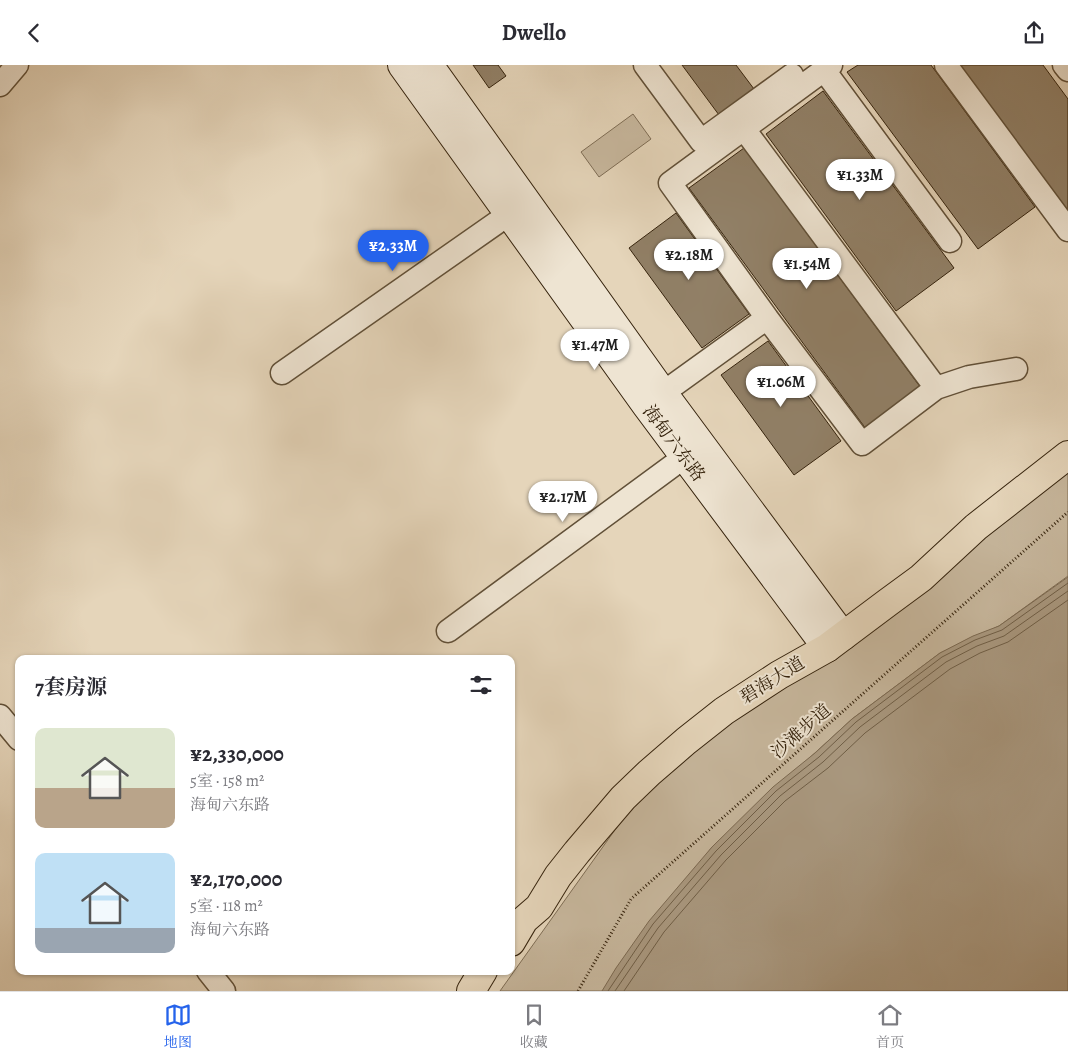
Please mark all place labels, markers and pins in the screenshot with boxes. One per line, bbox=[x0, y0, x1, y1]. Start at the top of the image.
pin: ¥1.33M bbox=[819, 159, 901, 201]
pin: ¥2.33M bbox=[352, 229, 434, 272]
pin: ¥2.18M bbox=[648, 239, 730, 281]
pin: ¥1.54M bbox=[766, 247, 848, 290]
pin: ¥1.47M bbox=[554, 329, 636, 371]
pin: ¥1.06M bbox=[740, 365, 822, 408]
pin: ¥2.17M bbox=[522, 481, 604, 523]

